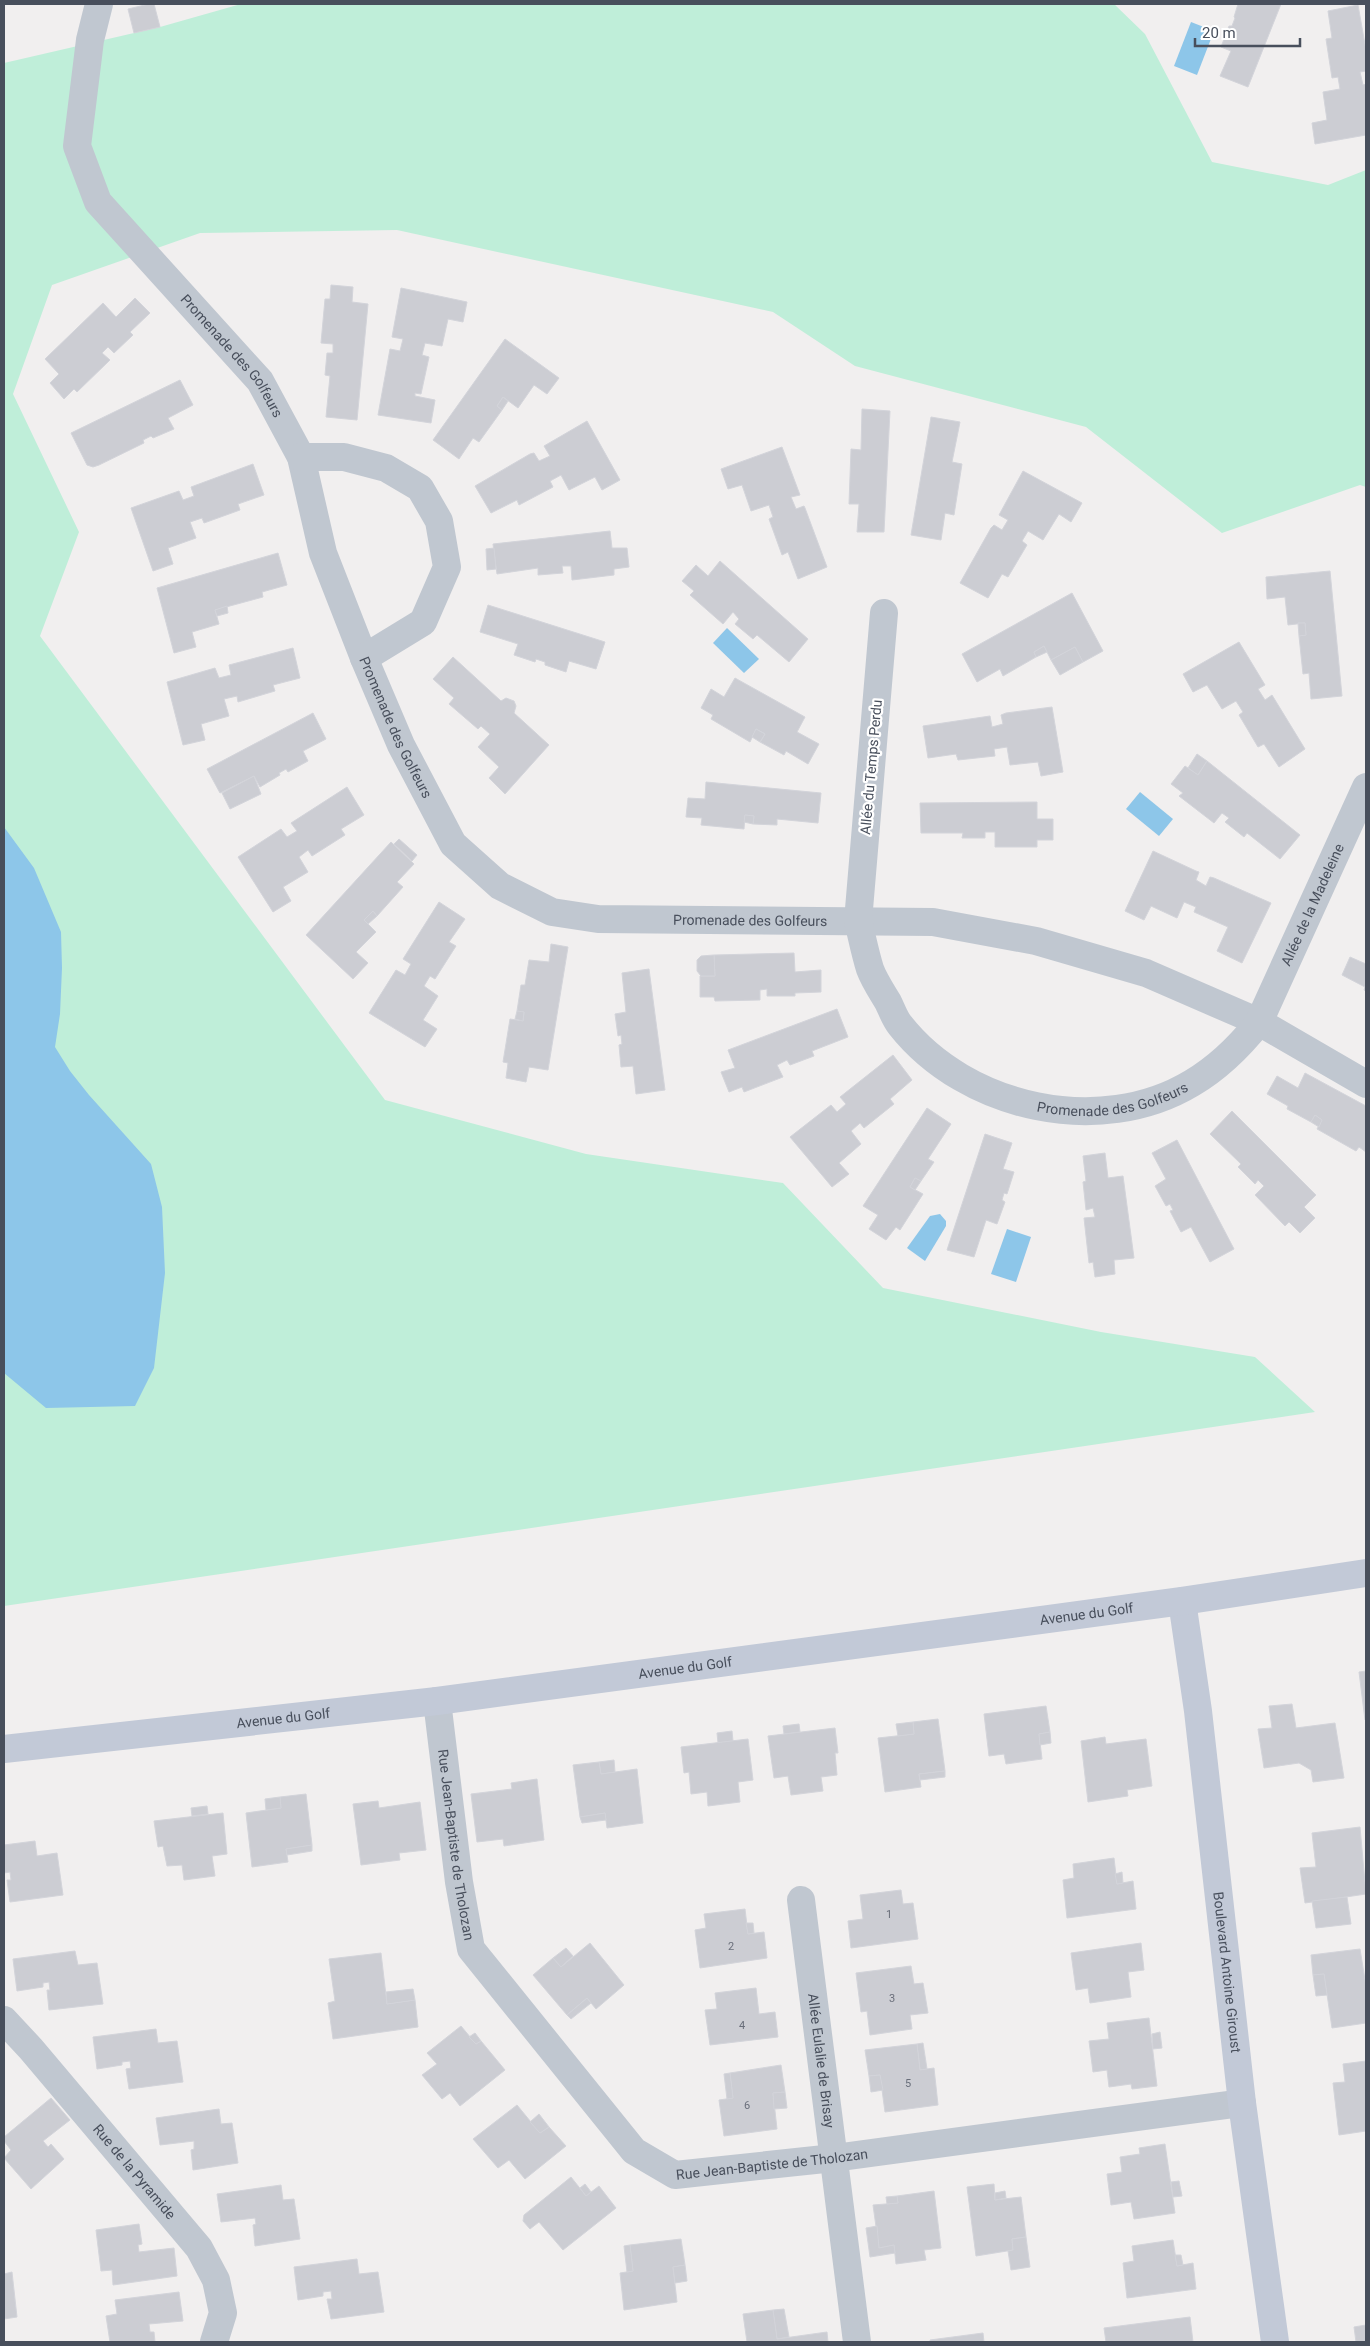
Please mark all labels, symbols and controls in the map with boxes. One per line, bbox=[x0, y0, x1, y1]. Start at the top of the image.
scale bar bbox=[1195, 15, 1300, 47]
text: 20 m bbox=[1202, 24, 1236, 42]
street label: Promenade des Golfeurs bbox=[177, 291, 286, 420]
street label: Promenade des Golfeurs bbox=[356, 654, 435, 801]
street label: Allée du Temps Perdu bbox=[857, 699, 885, 835]
street label: Allée de la Madeleine bbox=[1278, 841, 1347, 968]
street label: Promenade des Golfeurs bbox=[673, 912, 827, 929]
street label: Promenade des Golfeurs bbox=[1036, 1079, 1191, 1119]
street label: Avenue du Golf bbox=[1039, 1600, 1134, 1628]
street label: Avenue du Golf bbox=[637, 1653, 733, 1682]
street label: Avenue du Golf bbox=[236, 1705, 331, 1731]
street label: Rue Jean-Baptiste de Tholozan bbox=[435, 1748, 477, 1942]
street label: Boulevard Antoine Giroust bbox=[1210, 1891, 1244, 2054]
house number: 1 bbox=[886, 1908, 892, 1921]
house number: 2 bbox=[728, 1940, 734, 1953]
street label: Allée Eulalie de Brisay bbox=[805, 1992, 838, 2129]
house number: 3 bbox=[889, 1992, 895, 2005]
house number: 4 bbox=[739, 2019, 745, 2032]
house number: 5 bbox=[905, 2077, 911, 2090]
house number: 6 bbox=[744, 2099, 750, 2112]
street label: Rue de la Pyramide bbox=[90, 2121, 179, 2222]
street label: Rue Jean-Baptiste de Tholozan bbox=[675, 2146, 869, 2183]

